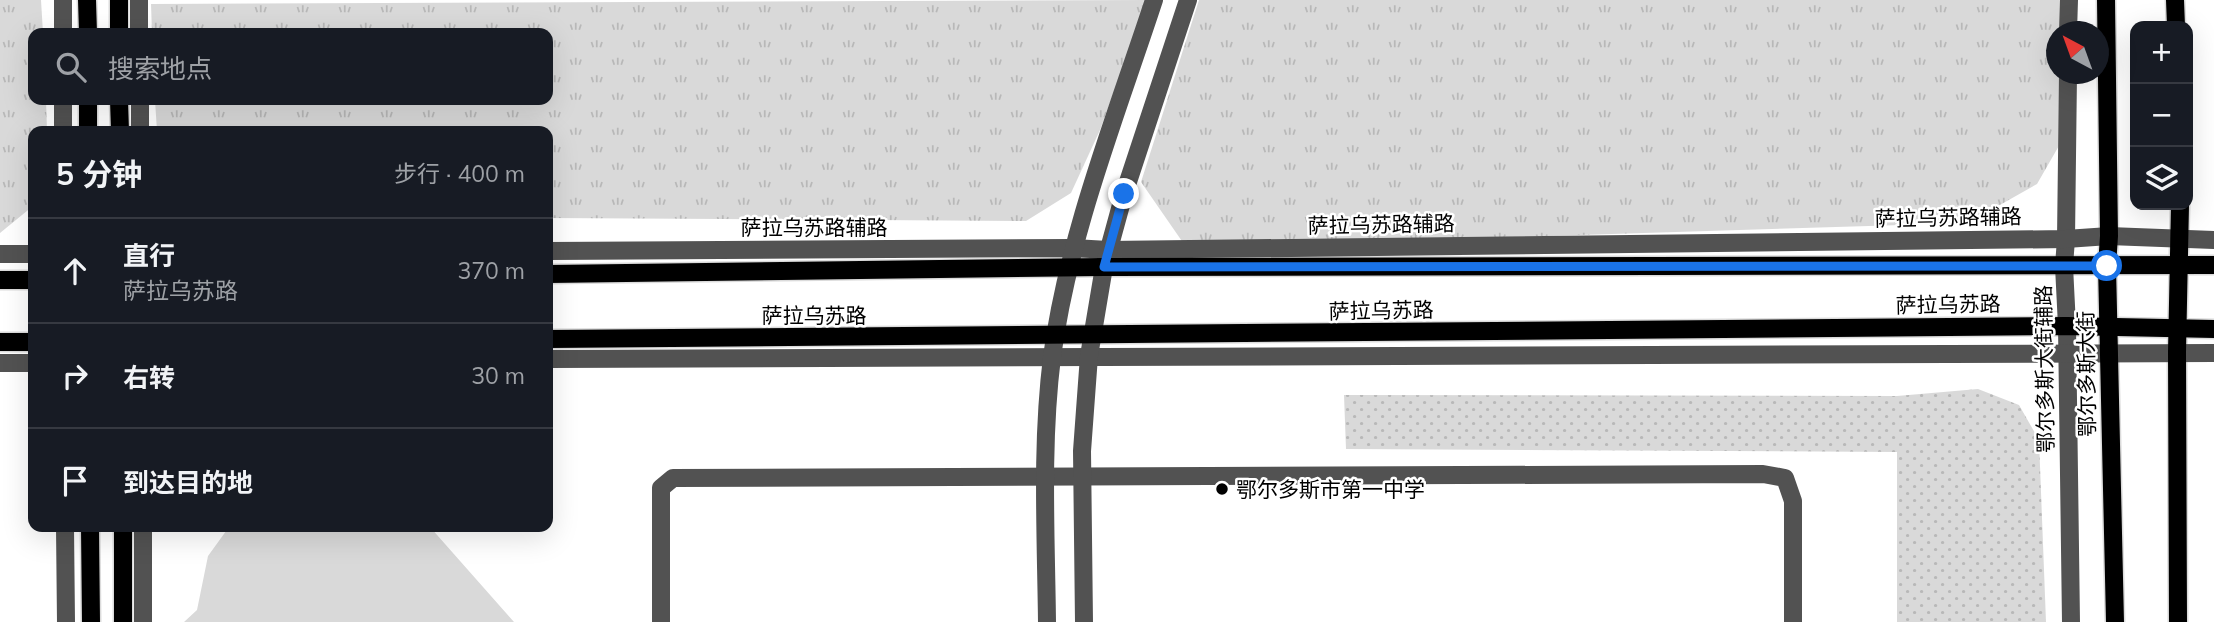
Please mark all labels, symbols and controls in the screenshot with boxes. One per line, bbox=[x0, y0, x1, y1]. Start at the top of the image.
north arrow bbox=[2046, 21, 2109, 84]
map controls bbox=[2130, 21, 2193, 210]
button: + bbox=[2130, 21, 2193, 84]
search box bbox=[28, 28, 553, 105]
icon: search bbox=[52, 48, 90, 86]
text: 搜索地点 bbox=[108, 52, 212, 85]
button: − bbox=[2130, 84, 2193, 147]
button: layers bbox=[2130, 147, 2193, 210]
text: 5 分钟 bbox=[56, 155, 142, 193]
text: 步行 · 400 m bbox=[394, 159, 525, 188]
route end bbox=[1108, 178, 1139, 209]
street label: 萨拉乌苏路辅路 bbox=[1874, 203, 2022, 231]
street label: 萨拉乌苏路辅路 bbox=[1307, 210, 1455, 238]
street label: 萨拉乌苏路辅路 bbox=[741, 214, 888, 240]
text: 直行 bbox=[123, 239, 175, 272]
route start bbox=[2091, 250, 2122, 281]
icon: ahead bbox=[56, 252, 94, 290]
text: 370 m bbox=[457, 256, 525, 285]
text: 萨拉乌苏路 bbox=[123, 276, 238, 305]
street label: 鄂尔多斯大街辅路 bbox=[2030, 285, 2058, 453]
street label: 萨拉乌苏路 bbox=[1895, 290, 2001, 318]
street label: 萨拉乌苏路 bbox=[1328, 296, 1434, 324]
street label: 萨拉乌苏路 bbox=[762, 302, 867, 328]
street label: 鄂尔多斯大街 bbox=[2072, 311, 2100, 437]
icon: right bbox=[56, 357, 94, 395]
text: 右转 bbox=[123, 361, 175, 394]
text: 30 m bbox=[471, 361, 525, 390]
icon: arrive bbox=[56, 462, 94, 500]
text: 到达目的地 bbox=[123, 466, 253, 499]
place label: 鄂尔多斯市第一中学 bbox=[1236, 476, 1425, 502]
marker: 鄂尔多斯市第一中学 bbox=[1214, 481, 1230, 497]

